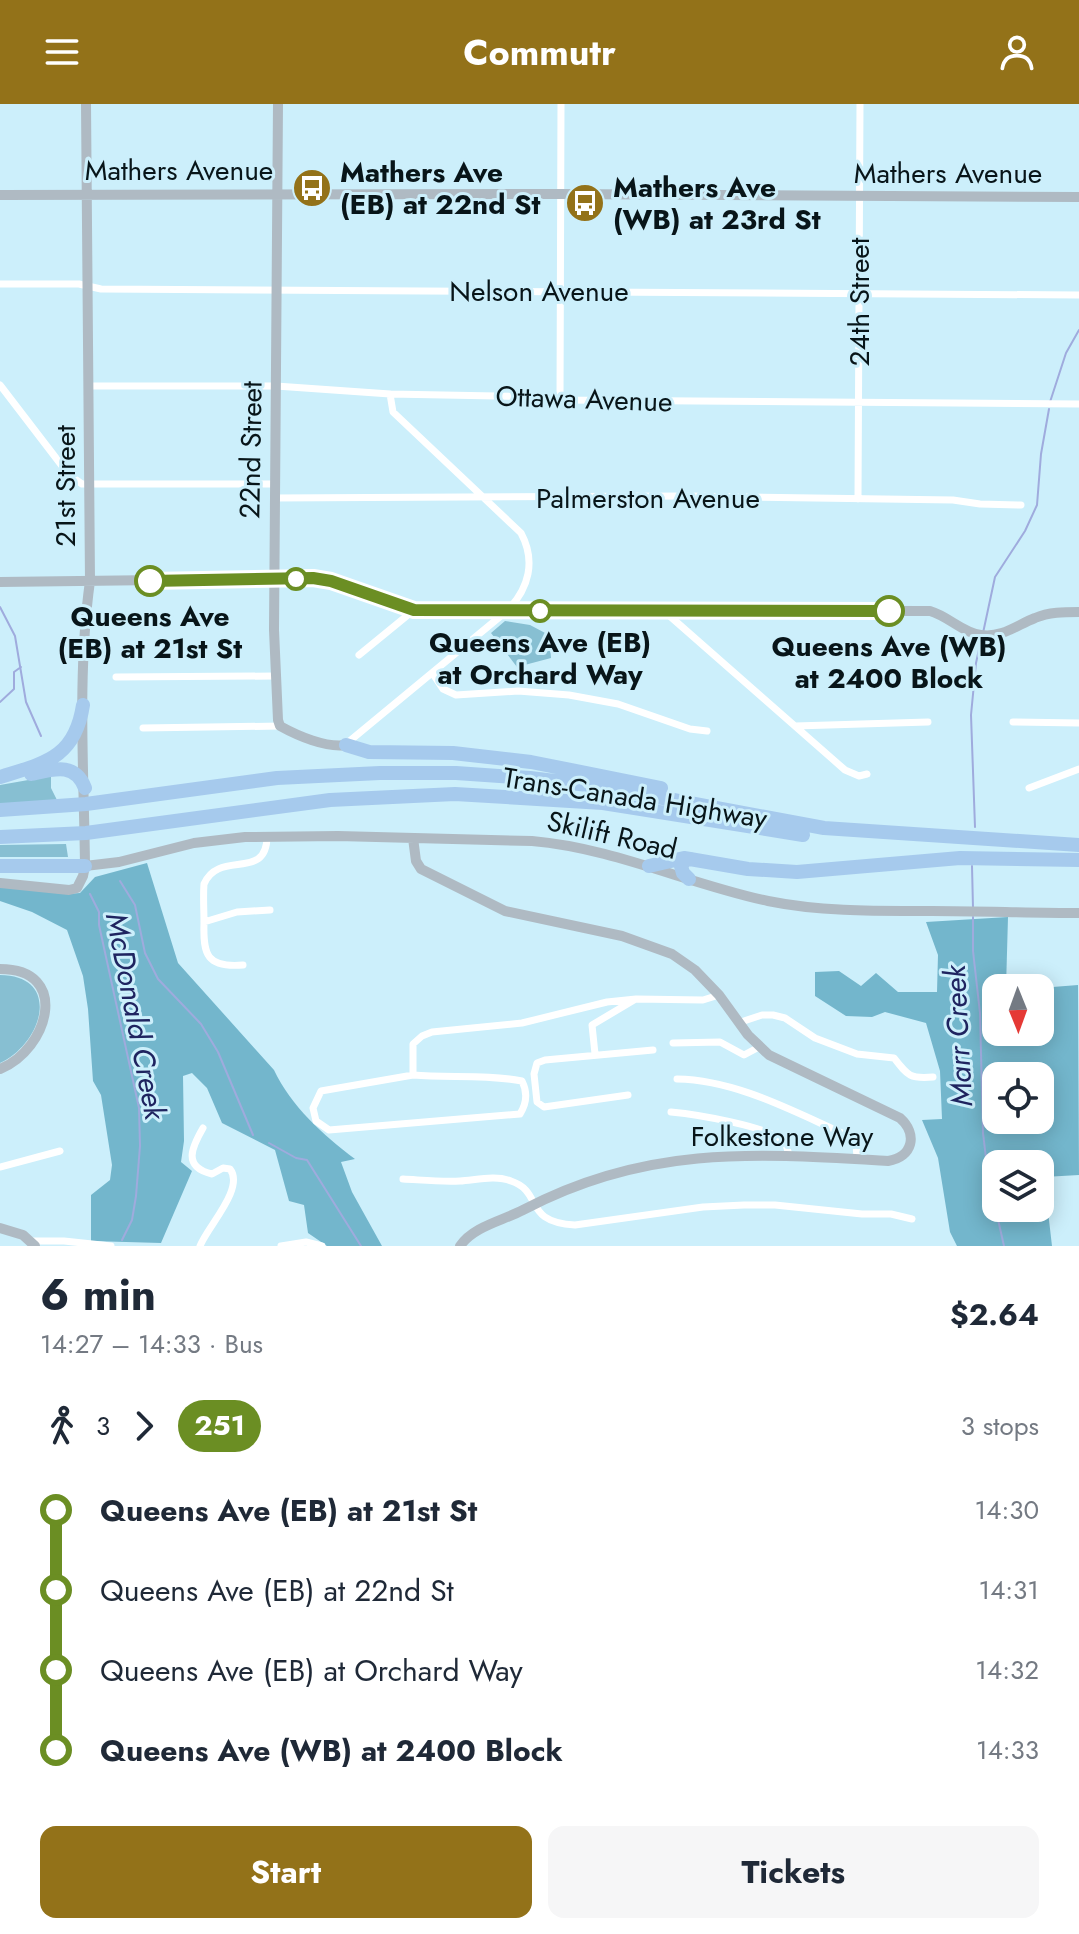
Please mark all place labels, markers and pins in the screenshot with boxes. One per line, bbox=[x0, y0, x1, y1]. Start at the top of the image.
place label: Mathers Ave (EB) at 22nd St bbox=[340, 152, 540, 225]
bus stop icon: Mathers Ave (EB) at 22nd St bbox=[291, 167, 333, 209]
place label: Mathers Ave (WB) at 23rd St bbox=[613, 167, 821, 240]
bus stop icon: Mathers Ave (WB) at 23rd St bbox=[564, 182, 606, 224]
marker: Queens Ave (EB) at 21st St bbox=[135, 566, 165, 596]
unlabelled marker bbox=[285, 568, 307, 590]
place label: Queens Ave (EB) at 21st St bbox=[58, 596, 242, 669]
marker: Queens Ave (WB) at 2400 Block bbox=[874, 596, 904, 626]
marker: Queens Ave (EB) at Orchard Way bbox=[529, 600, 551, 622]
place label: Queens Ave (EB) at Orchard Way bbox=[429, 622, 651, 695]
place label: Queens Ave (WB) at 2400 Block bbox=[771, 626, 1007, 699]

